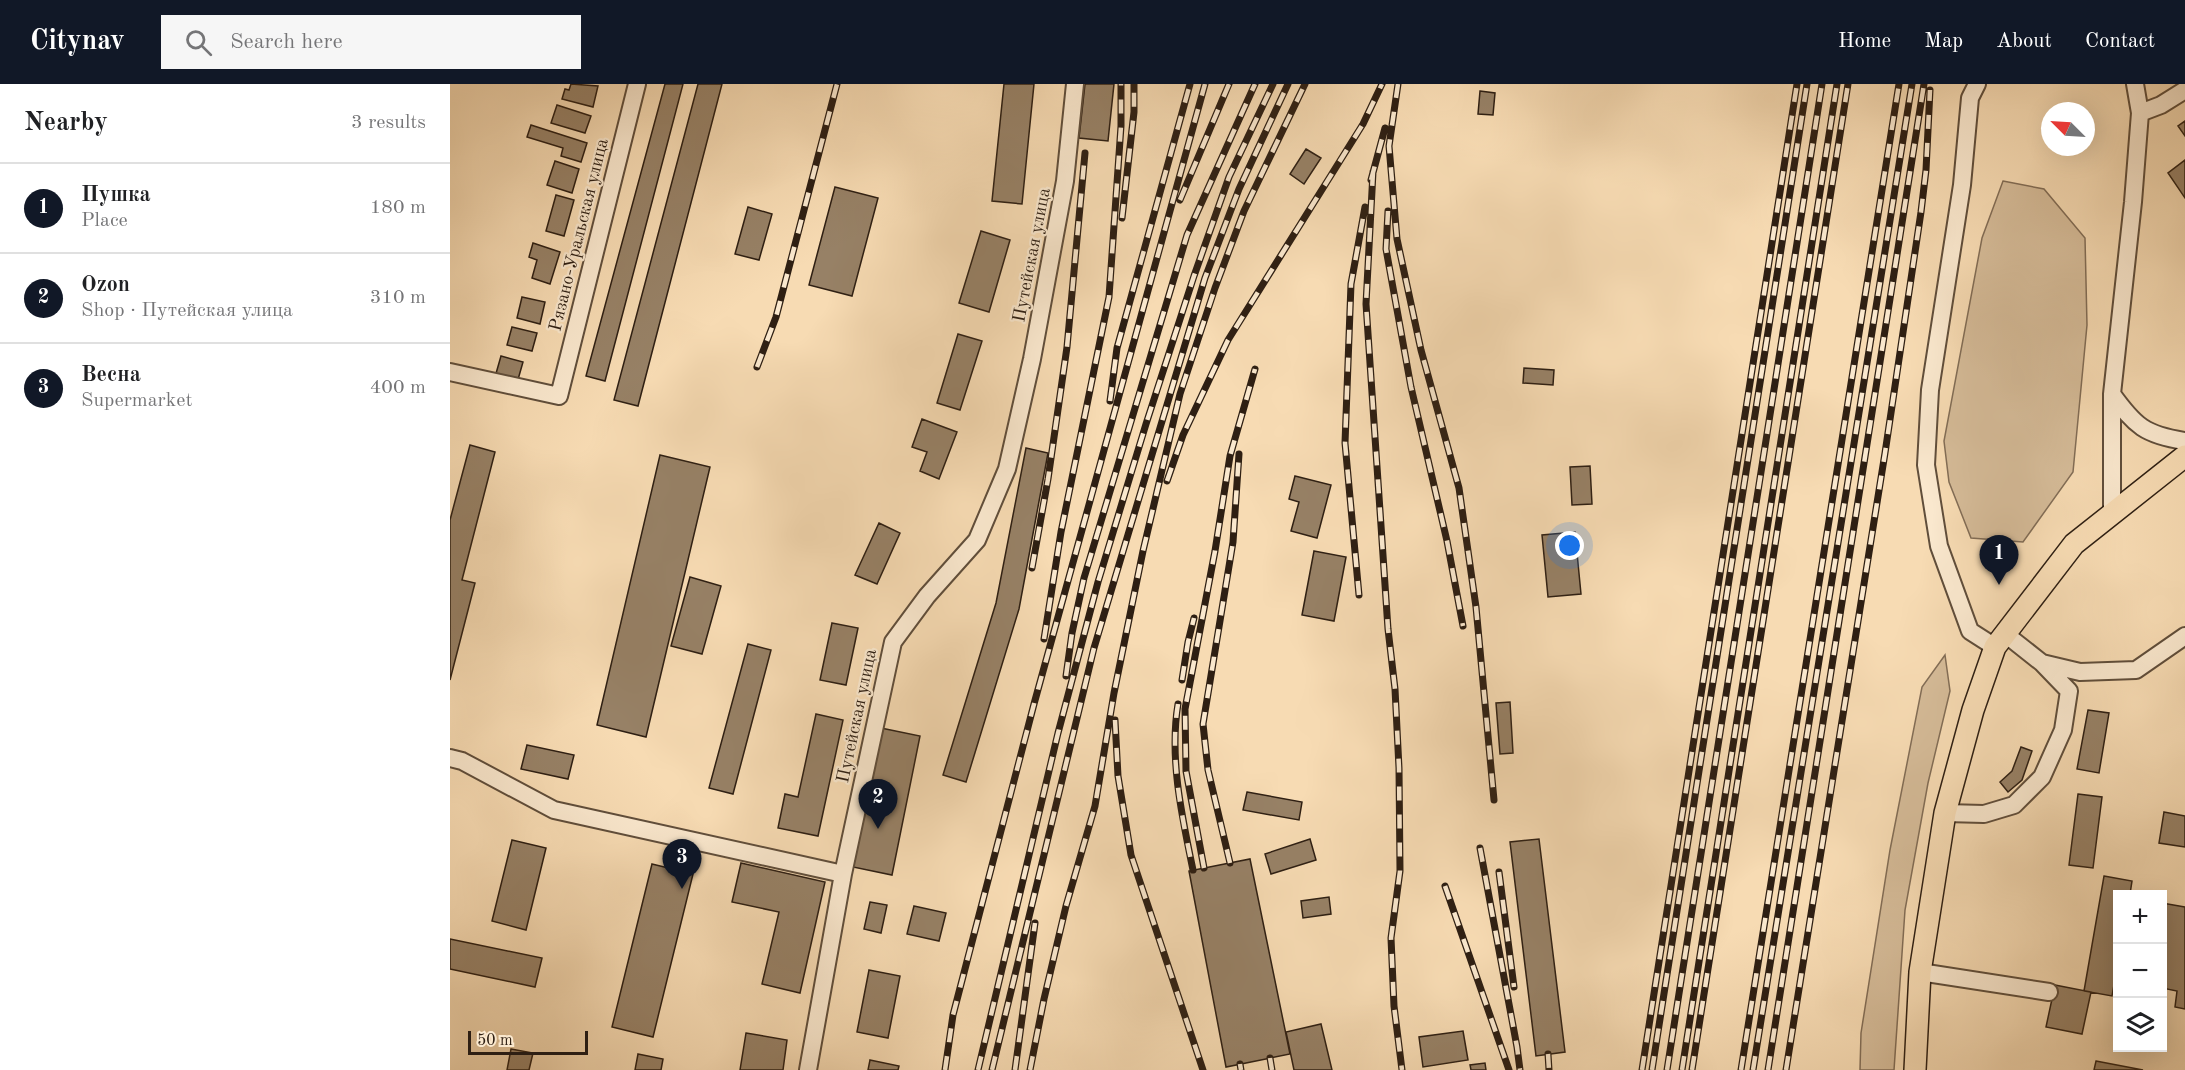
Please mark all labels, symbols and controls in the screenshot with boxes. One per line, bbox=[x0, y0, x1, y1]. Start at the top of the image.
search box bbox=[161, 15, 581, 69]
icon: search bbox=[182, 26, 215, 59]
text: Citynav bbox=[30, 28, 125, 56]
text: Search here bbox=[230, 31, 343, 53]
text: Home bbox=[1838, 31, 1891, 52]
text: Map bbox=[1924, 31, 1963, 52]
text: About bbox=[1996, 31, 2052, 52]
text: Contact bbox=[2085, 31, 2155, 52]
north arrow bbox=[2041, 102, 2095, 156]
text: Nearby bbox=[24, 110, 108, 136]
text: 3 results bbox=[351, 113, 426, 133]
street label: Рязано-Уральская улица bbox=[546, 137, 612, 333]
text: Пушка bbox=[81, 184, 151, 206]
street label: Путейская улица bbox=[1010, 186, 1054, 324]
text: 1 bbox=[38, 198, 49, 218]
text: 180 m bbox=[370, 198, 426, 218]
text: Place bbox=[81, 211, 128, 231]
text: Ozon bbox=[81, 274, 130, 296]
text: 2 bbox=[38, 288, 49, 308]
text: 310 m bbox=[370, 288, 426, 308]
text: Shop · Путейская улица bbox=[81, 301, 293, 321]
text: Весна bbox=[81, 364, 141, 386]
text: 3 bbox=[38, 378, 49, 398]
text: 400 m bbox=[370, 378, 426, 398]
text: Supermarket bbox=[81, 391, 192, 411]
your location bbox=[1555, 531, 1584, 560]
pin: 1 bbox=[1980, 536, 2018, 585]
street label: Путейская улица bbox=[834, 647, 880, 785]
pin: 2 bbox=[858, 780, 898, 829]
pin: 3 bbox=[662, 840, 702, 889]
map controls bbox=[2113, 890, 2167, 1052]
button: + bbox=[2113, 890, 2167, 944]
button: − bbox=[2113, 944, 2167, 998]
button: layers bbox=[2113, 998, 2167, 1052]
scale bar bbox=[468, 1028, 588, 1056]
text: 50 m bbox=[477, 1033, 513, 1049]

